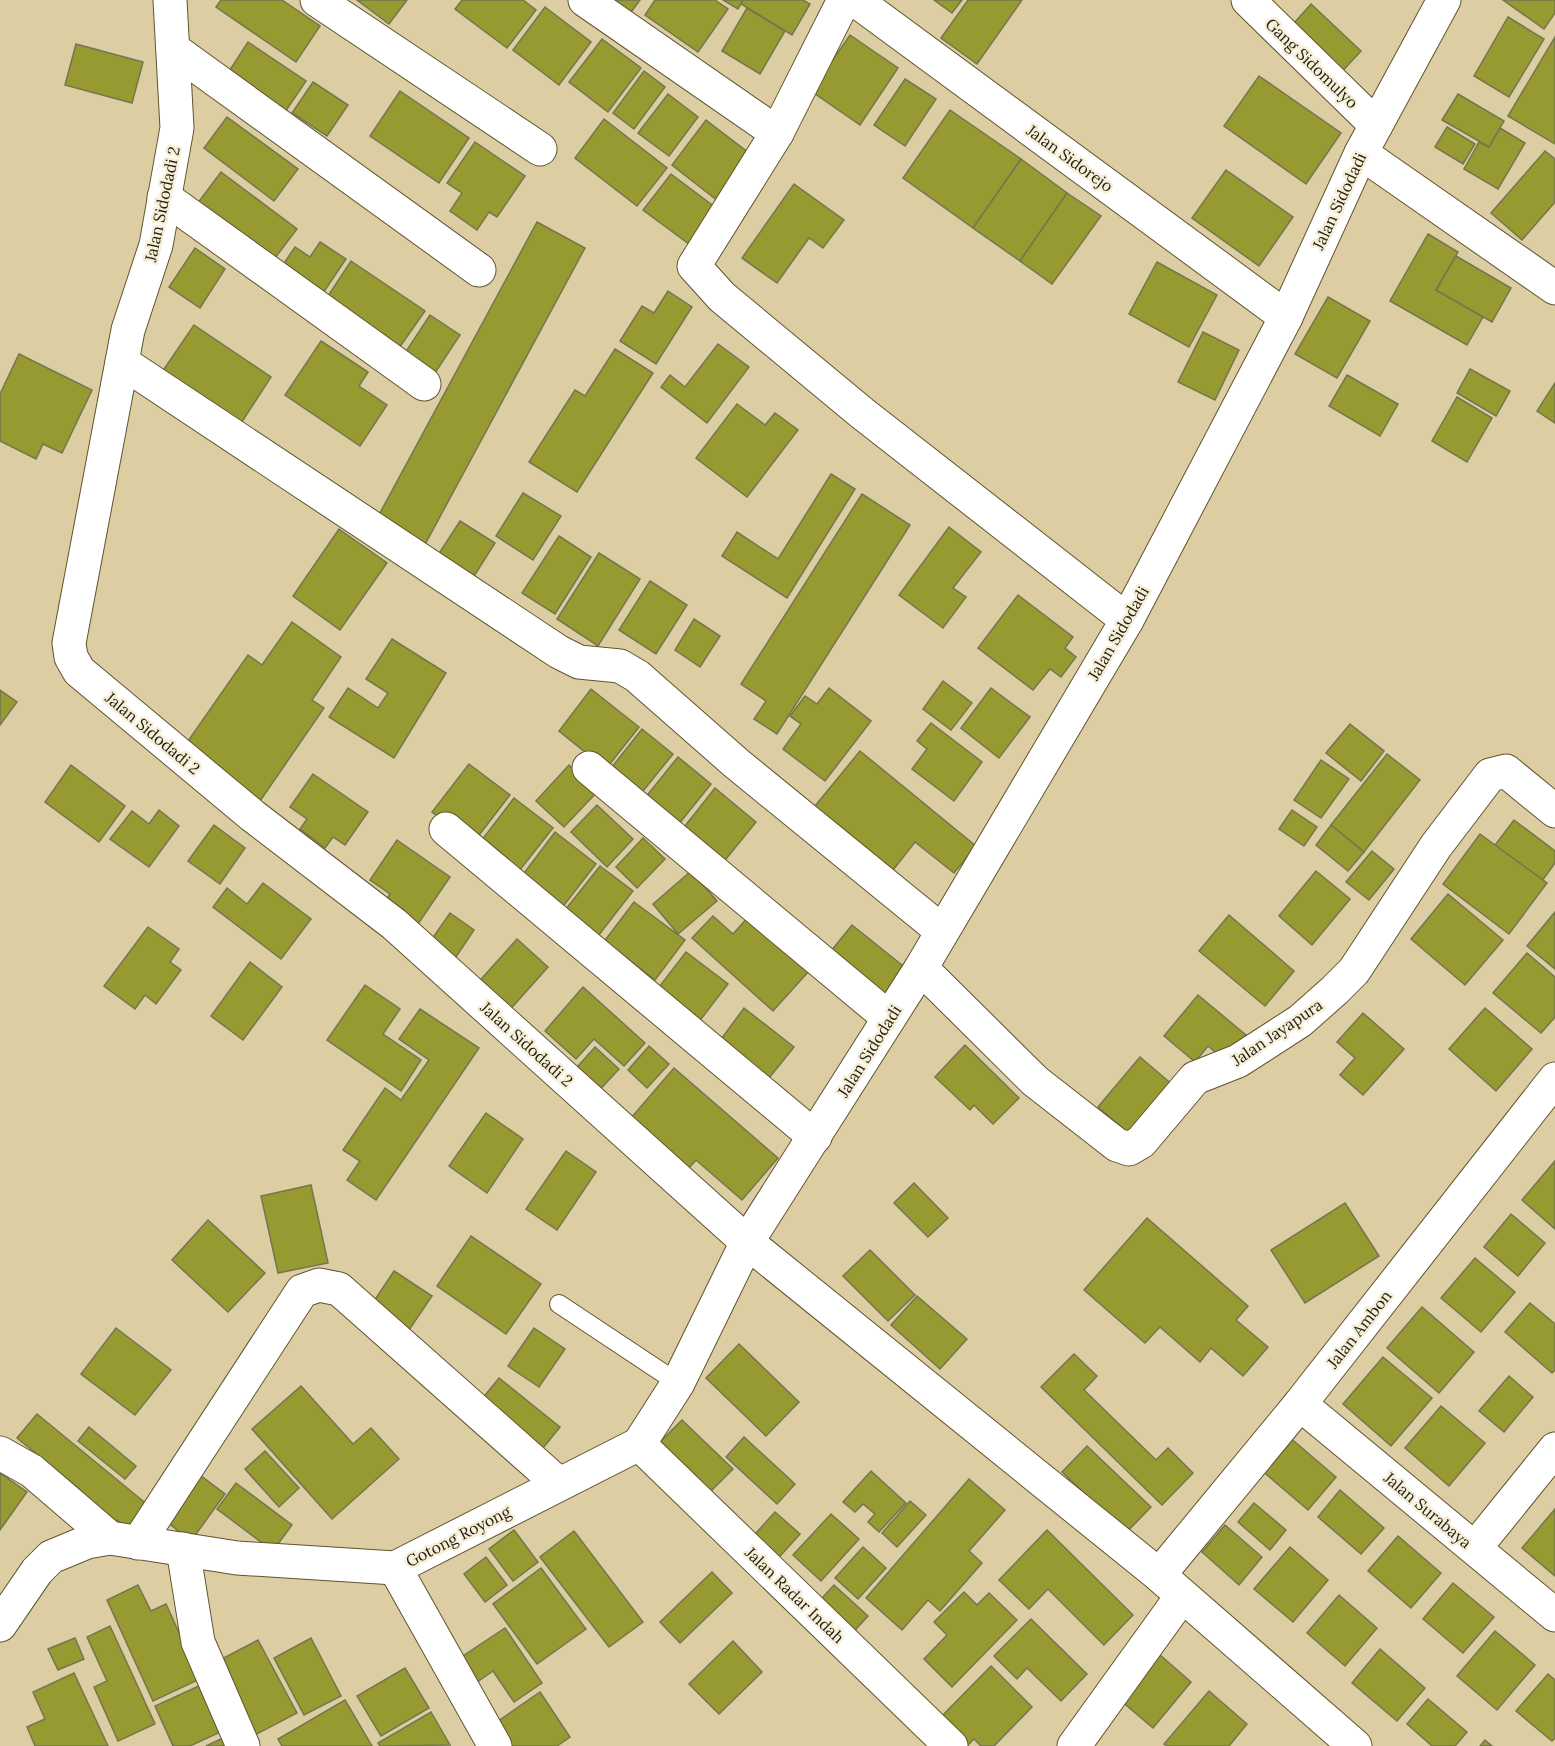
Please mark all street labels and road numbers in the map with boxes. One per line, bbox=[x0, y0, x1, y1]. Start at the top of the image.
street label: Gang Sidomulyo bbox=[1261, 14, 1363, 112]
street label: Jalan Sidorejo bbox=[1022, 119, 1117, 196]
street label: Jalan Sidodadi 2 bbox=[140, 144, 184, 265]
street label: Jalan Sidodadi bbox=[1307, 149, 1370, 254]
street label: Jalan Sidodadi bbox=[1083, 583, 1153, 684]
street label: Jalan Sidodadi 2 bbox=[101, 687, 204, 778]
street label: Jalan Jayapura bbox=[1227, 994, 1326, 1070]
street label: Jalan Sidodadi 2 bbox=[476, 997, 577, 1091]
street label: Jalan Sidodadi bbox=[832, 1001, 905, 1102]
street label: Jalan Ambon bbox=[1322, 1286, 1396, 1373]
street label: Jalan Surabaya bbox=[1379, 1467, 1476, 1552]
street label: Gotong Royong bbox=[402, 1500, 515, 1571]
street label: Jalan Radar Indah bbox=[741, 1542, 849, 1648]

